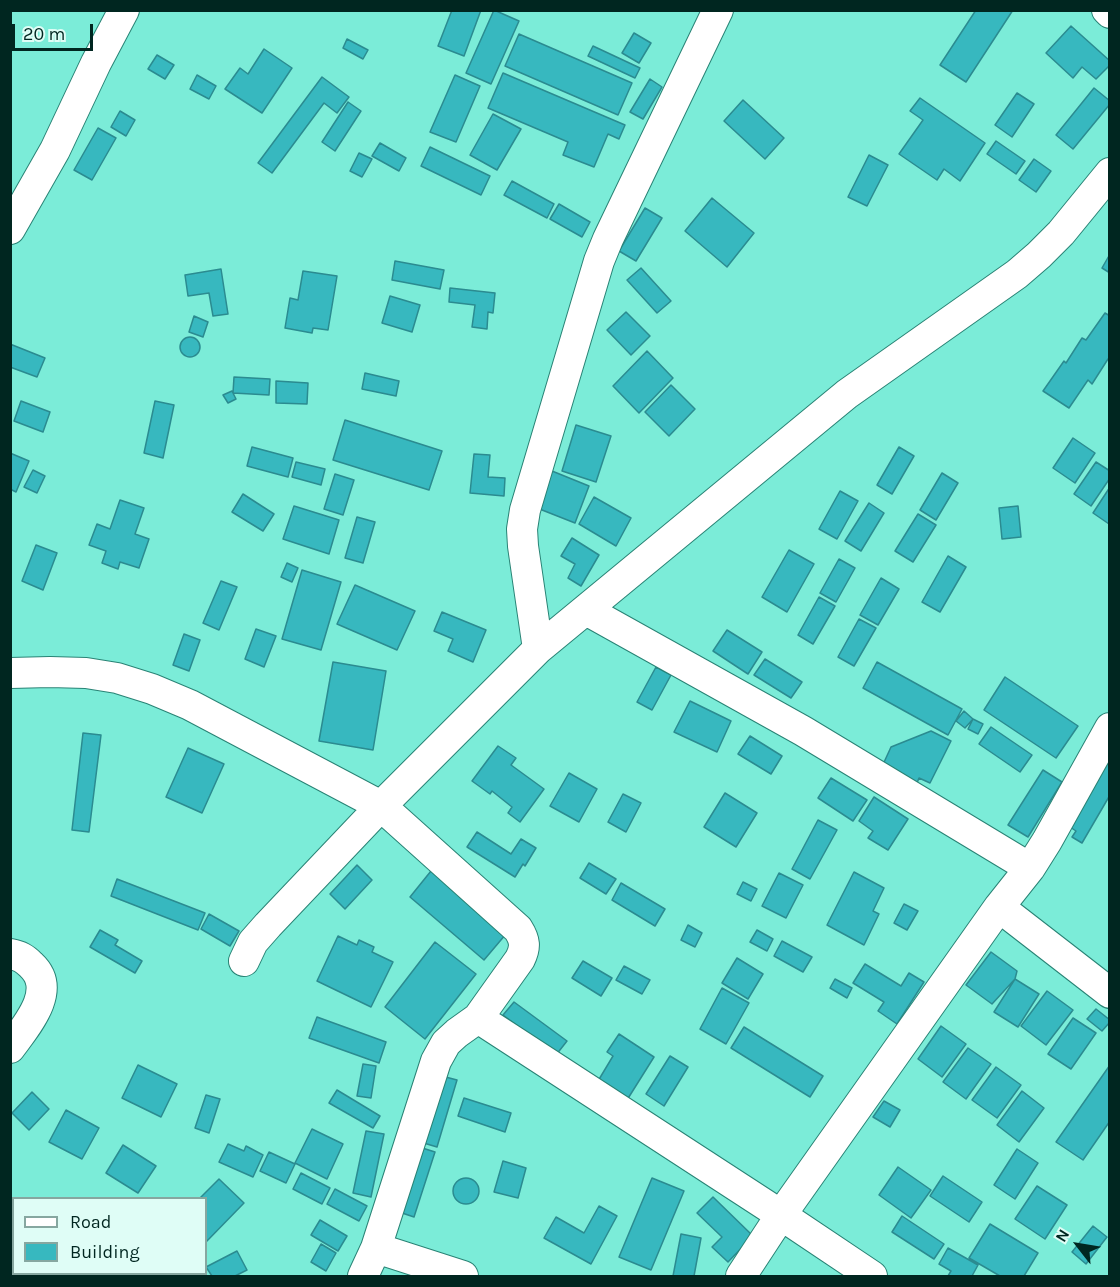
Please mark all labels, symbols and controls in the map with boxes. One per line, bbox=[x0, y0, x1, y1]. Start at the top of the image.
scale bar bbox=[15, 12, 96, 50]
text: 20 m bbox=[23, 23, 65, 45]
legend bbox=[12, 1197, 207, 1275]
text: Road bbox=[70, 1211, 111, 1233]
north arrow bbox=[1048, 1215, 1108, 1275]
text: N bbox=[1051, 1226, 1073, 1245]
text: Building bbox=[70, 1241, 140, 1263]

